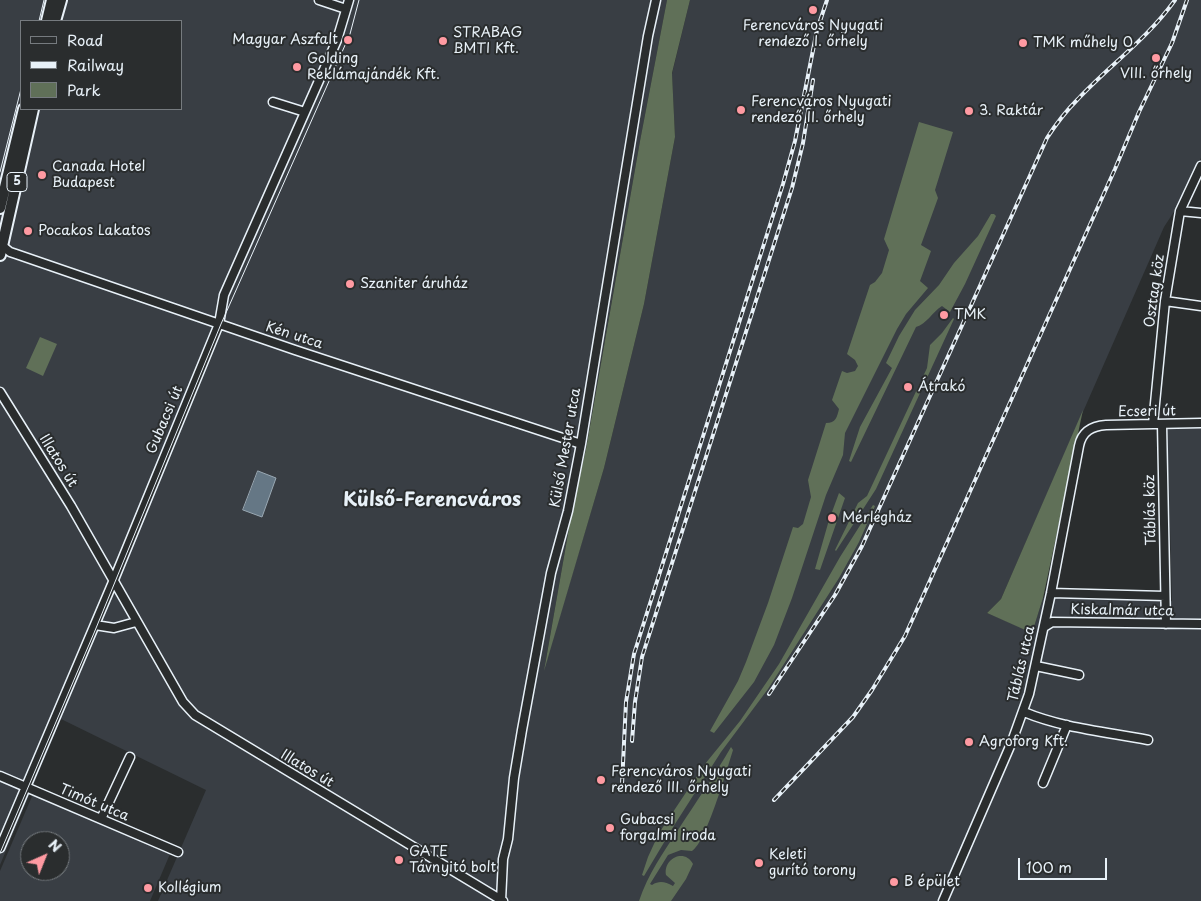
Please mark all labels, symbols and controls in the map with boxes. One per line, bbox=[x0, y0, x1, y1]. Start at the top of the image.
marker: Ferencváros Nyugati rendező I. őrhely bbox=[807, 4, 819, 16]
place label: Ferencváros Nyugati rendező I. őrhely bbox=[743, 18, 883, 50]
legend bbox=[20, 20, 182, 110]
place label: STRABAG BMTI Kft. bbox=[453, 25, 522, 58]
text: Road bbox=[67, 28, 103, 51]
place label: Magyar Aszfalt bbox=[232, 32, 338, 48]
marker: Magyar Aszfalt bbox=[342, 34, 354, 46]
marker: STRABAG BMTI Kft. bbox=[437, 35, 449, 47]
place label: TMK műhely 0 bbox=[1033, 35, 1133, 51]
marker: TMK műhely 0 bbox=[1017, 37, 1029, 49]
place label: Golding Reklámajándék Kft. bbox=[307, 51, 440, 84]
marker: VIII. őrhely bbox=[1150, 52, 1162, 64]
text: Railway bbox=[67, 53, 124, 76]
marker: Golding Reklámajándék Kft. bbox=[291, 61, 303, 73]
place label: VIII. őrhely bbox=[1120, 66, 1192, 82]
text: Park bbox=[67, 78, 101, 101]
place label: Ferencváros Nyugati rendező II. őrhely bbox=[751, 94, 892, 126]
place label: 3. Raktár bbox=[979, 103, 1043, 119]
marker: Ferencváros Nyugati rendező II. őrhely bbox=[735, 104, 747, 116]
marker: 3. Raktár bbox=[963, 105, 975, 117]
place label: Canada Hotel Budapest bbox=[52, 159, 145, 192]
marker: Canada Hotel Budapest bbox=[36, 169, 48, 181]
road number: 5 bbox=[7, 172, 27, 192]
place label: Pocakos Lakatos bbox=[38, 223, 151, 239]
marker: Pocakos Lakatos bbox=[22, 225, 34, 237]
street label: Osztag köz bbox=[1142, 253, 1168, 329]
place label: Szaniter áruház bbox=[360, 276, 468, 292]
marker: Szaniter áruház bbox=[344, 278, 356, 290]
place label: TMK bbox=[954, 307, 986, 323]
marker: TMK bbox=[938, 309, 950, 321]
street label: Kén utca bbox=[263, 319, 325, 353]
place label: Átrakó bbox=[918, 379, 965, 395]
marker: Átrakó bbox=[902, 381, 914, 393]
street label: Gubacsi út bbox=[143, 383, 187, 457]
street label: Külső Mester utca bbox=[547, 387, 585, 509]
street label: Ecseri út bbox=[1118, 403, 1176, 421]
street label: Illatos út bbox=[35, 432, 81, 490]
street label: Táblás köz bbox=[1142, 474, 1160, 546]
district label: Külső-Ferencváros bbox=[343, 490, 521, 512]
place label: Mérlegház bbox=[842, 510, 912, 526]
marker: Mérlegház bbox=[826, 512, 838, 524]
street label: Kiskalmár utca bbox=[1070, 602, 1174, 620]
street label: Táblás utca bbox=[1005, 624, 1039, 704]
place label: Agroforg Kft. bbox=[979, 734, 1068, 750]
marker: Agroforg Kft. bbox=[963, 736, 975, 748]
street label: Illatos út bbox=[277, 747, 337, 791]
place label: Ferencváros Nyugati rendező III. őrhely bbox=[611, 764, 752, 796]
marker: Ferencváros Nyugati rendező III. őrhely bbox=[595, 774, 607, 786]
street label: Timót utca bbox=[57, 781, 131, 825]
place label: Gubacsi forgalmi iroda bbox=[620, 812, 716, 844]
marker: Gubacsi forgalmi iroda bbox=[604, 822, 616, 834]
north arrow bbox=[20, 831, 70, 881]
text: N bbox=[44, 834, 66, 857]
place label: GATE Távnyitó bolt bbox=[409, 844, 496, 876]
place label: Keleti gurító torony bbox=[769, 847, 856, 880]
scale bar bbox=[1021, 848, 1110, 880]
marker: GATE Távnyitó bolt bbox=[393, 854, 405, 866]
text: 100 m bbox=[1026, 855, 1072, 878]
marker: Keleti gurító torony bbox=[753, 857, 765, 869]
place label: B épület bbox=[904, 874, 960, 890]
marker: B épület bbox=[888, 876, 900, 888]
place label: Kollégium bbox=[158, 880, 222, 896]
marker: Kollégium bbox=[142, 882, 154, 894]

